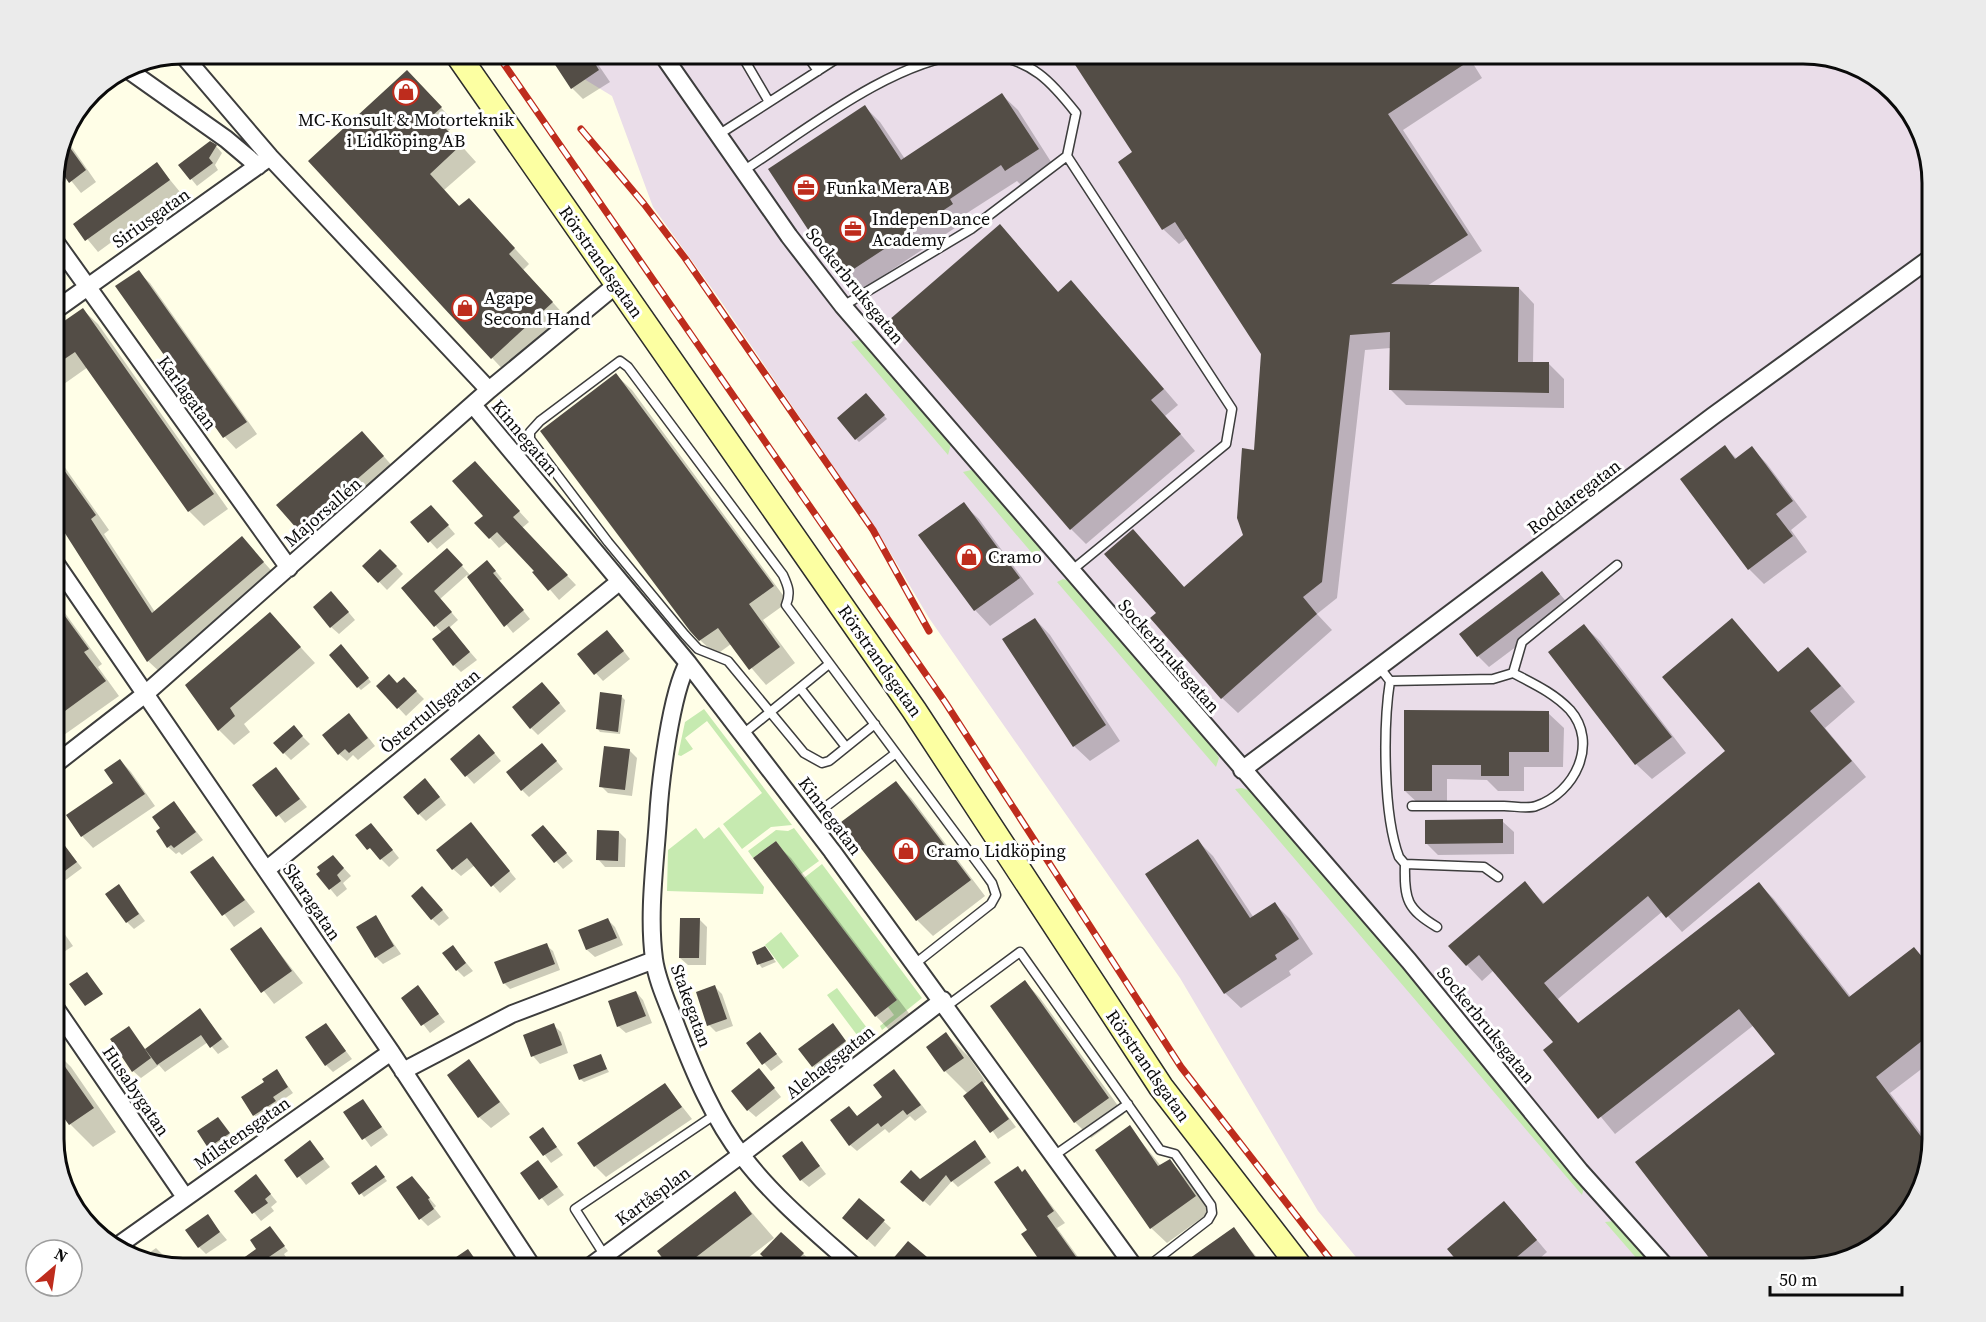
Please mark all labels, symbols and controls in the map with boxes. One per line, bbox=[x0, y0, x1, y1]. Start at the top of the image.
shop icon: MC-Konsult & Motorteknik i Lidköping AB bbox=[391, 77, 421, 107]
place label: MC-Konsult & Motorteknik i Lidköping AB bbox=[298, 107, 514, 153]
office icon: Funka Mera AB bbox=[791, 173, 821, 203]
place label: Funka Mera AB bbox=[826, 175, 950, 200]
street label: Siriusgatan bbox=[107, 182, 195, 254]
street label: Rörstrandsgatan bbox=[553, 201, 650, 323]
place label: IndepenDance Academy bbox=[872, 206, 990, 252]
office icon: IndepenDance Academy bbox=[838, 214, 868, 244]
street label: Sockerbruksgatan bbox=[800, 222, 910, 349]
place label: Agape Second Hand bbox=[484, 285, 590, 331]
shop icon: Agape Second Hand bbox=[450, 293, 480, 323]
street label: Karlagatan bbox=[152, 350, 223, 435]
street label: Kinnegatan bbox=[486, 394, 565, 481]
street label: Roddaregatan bbox=[1522, 453, 1626, 540]
street label: Majorsallén bbox=[279, 471, 367, 552]
shop icon: Cramo bbox=[954, 542, 984, 572]
place label: Cramo bbox=[988, 544, 1042, 569]
street label: Sockerbruksgatan bbox=[1113, 593, 1226, 718]
street label: Rörstrandsgatan bbox=[832, 600, 929, 722]
street label: Östertullsgatan bbox=[374, 662, 485, 759]
street label: Kinnegatan bbox=[793, 771, 868, 860]
shop icon: Cramo Lidköping bbox=[891, 836, 921, 866]
place label: Cramo Lidköping bbox=[926, 838, 1066, 863]
street label: Skaragatan bbox=[277, 858, 348, 945]
street label: Stakegatan bbox=[665, 961, 718, 1051]
street label: Sockerbruksgatan bbox=[1431, 961, 1541, 1088]
street label: Rörstrandsgatan bbox=[1100, 1005, 1197, 1127]
street label: Alehagsgatan bbox=[780, 1019, 880, 1104]
street label: Husabygatan bbox=[97, 1040, 176, 1141]
street label: Milstensgatan bbox=[188, 1090, 295, 1175]
street label: Kartåsplan bbox=[610, 1160, 695, 1231]
north arrow bbox=[24, 1238, 84, 1298]
text: N bbox=[51, 1242, 72, 1267]
scale bar bbox=[1770, 1259, 1902, 1297]
text: 50 m bbox=[1779, 1267, 1817, 1292]

